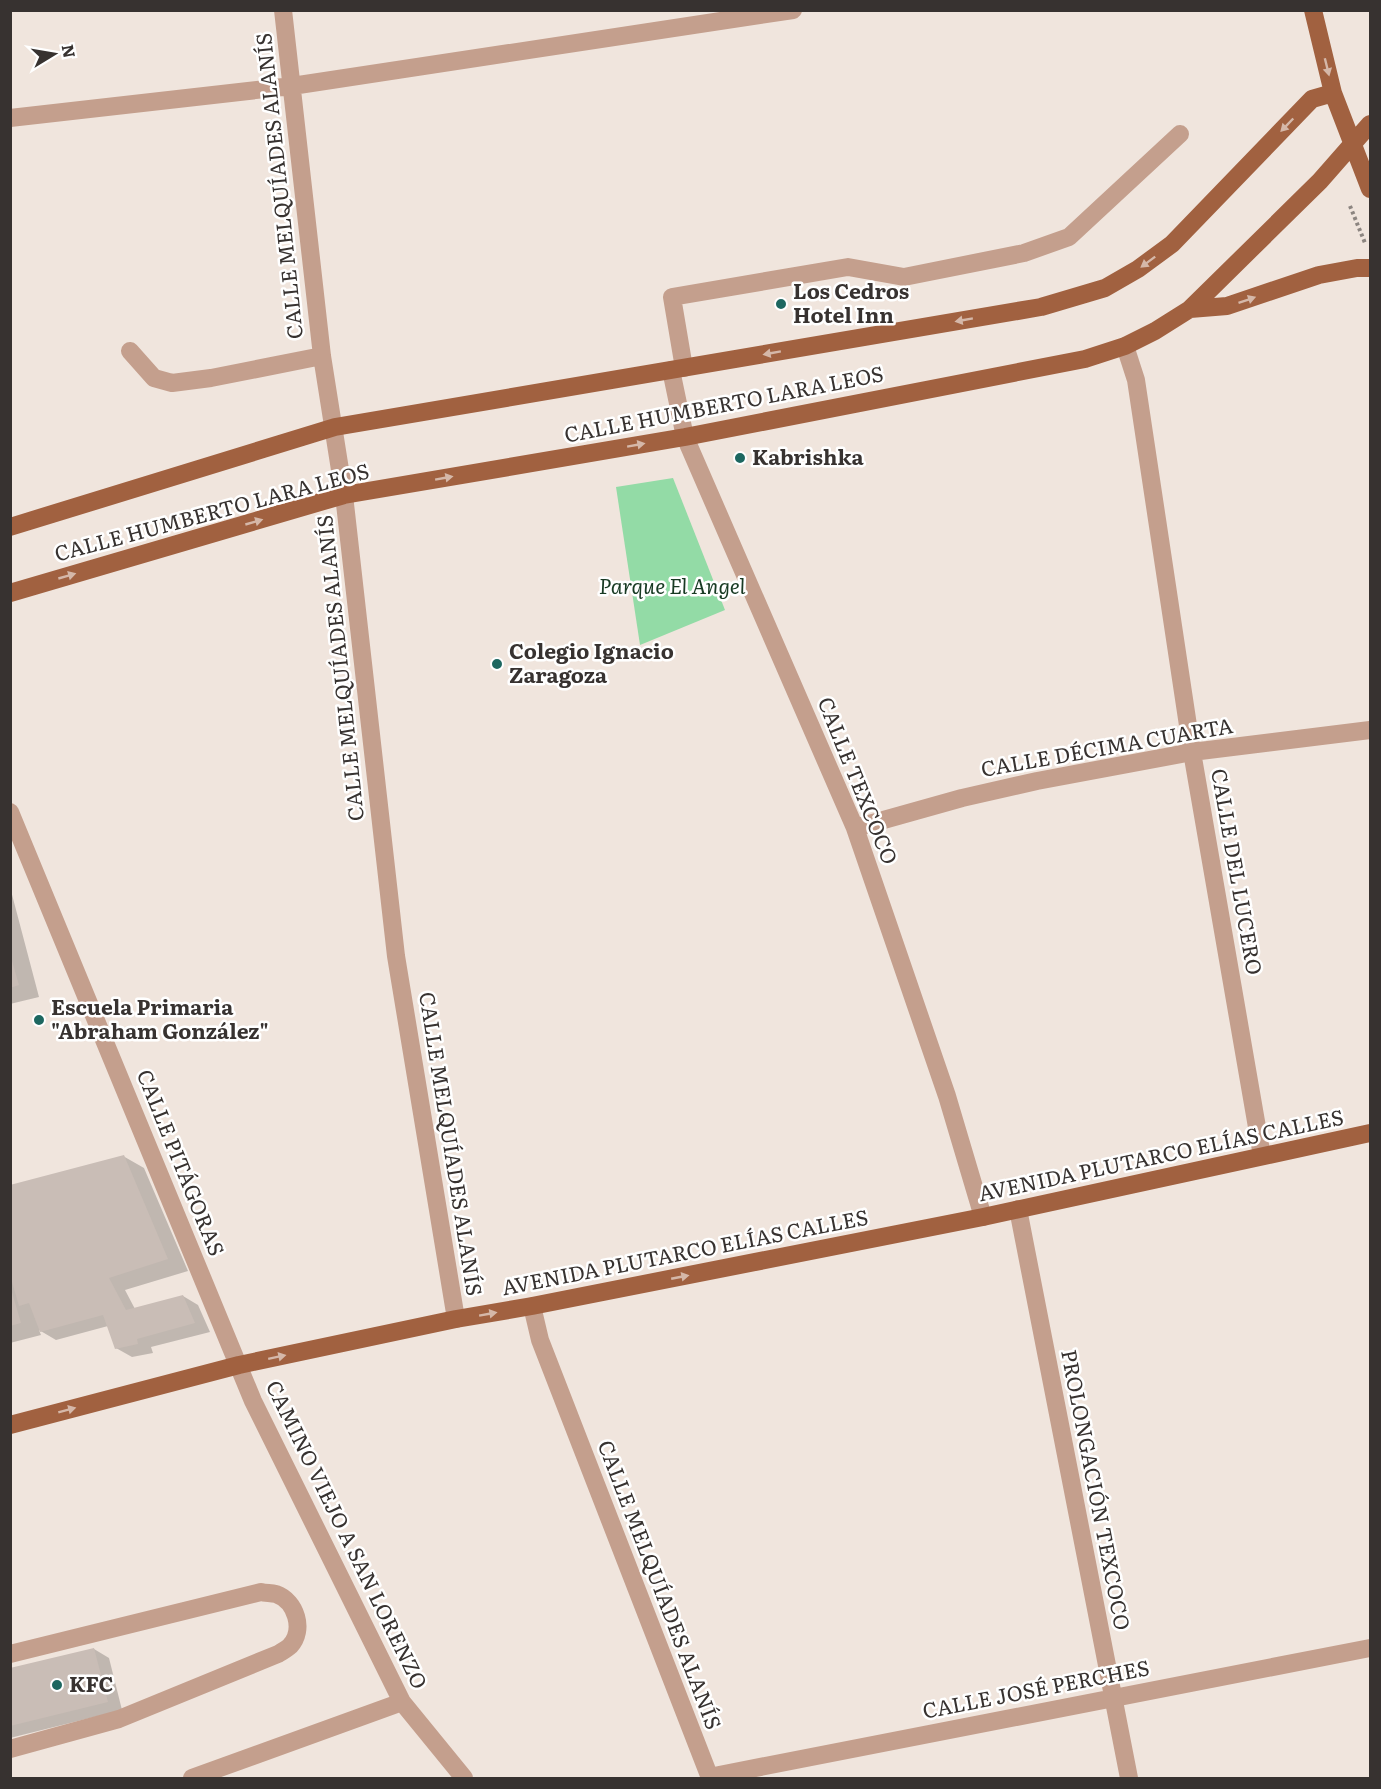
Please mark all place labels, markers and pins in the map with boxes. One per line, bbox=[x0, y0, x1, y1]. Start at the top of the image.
place label: Los Cedros Hotel Inn bbox=[793, 274, 909, 329]
marker: Los Cedros Hotel Inn bbox=[774, 297, 788, 311]
place label: Kabrishka bbox=[752, 440, 864, 471]
marker: Kabrishka bbox=[733, 451, 747, 465]
place label: Colegio Ignacio Zaragoza bbox=[509, 634, 674, 689]
marker: Colegio Ignacio Zaragoza bbox=[490, 657, 504, 671]
place label: Escuela Primaria "Abraham González" bbox=[51, 990, 269, 1045]
marker: Escuela Primaria "Abraham González" bbox=[32, 1013, 46, 1027]
place label: KFC bbox=[69, 1667, 113, 1698]
marker: KFC bbox=[50, 1678, 64, 1692]

